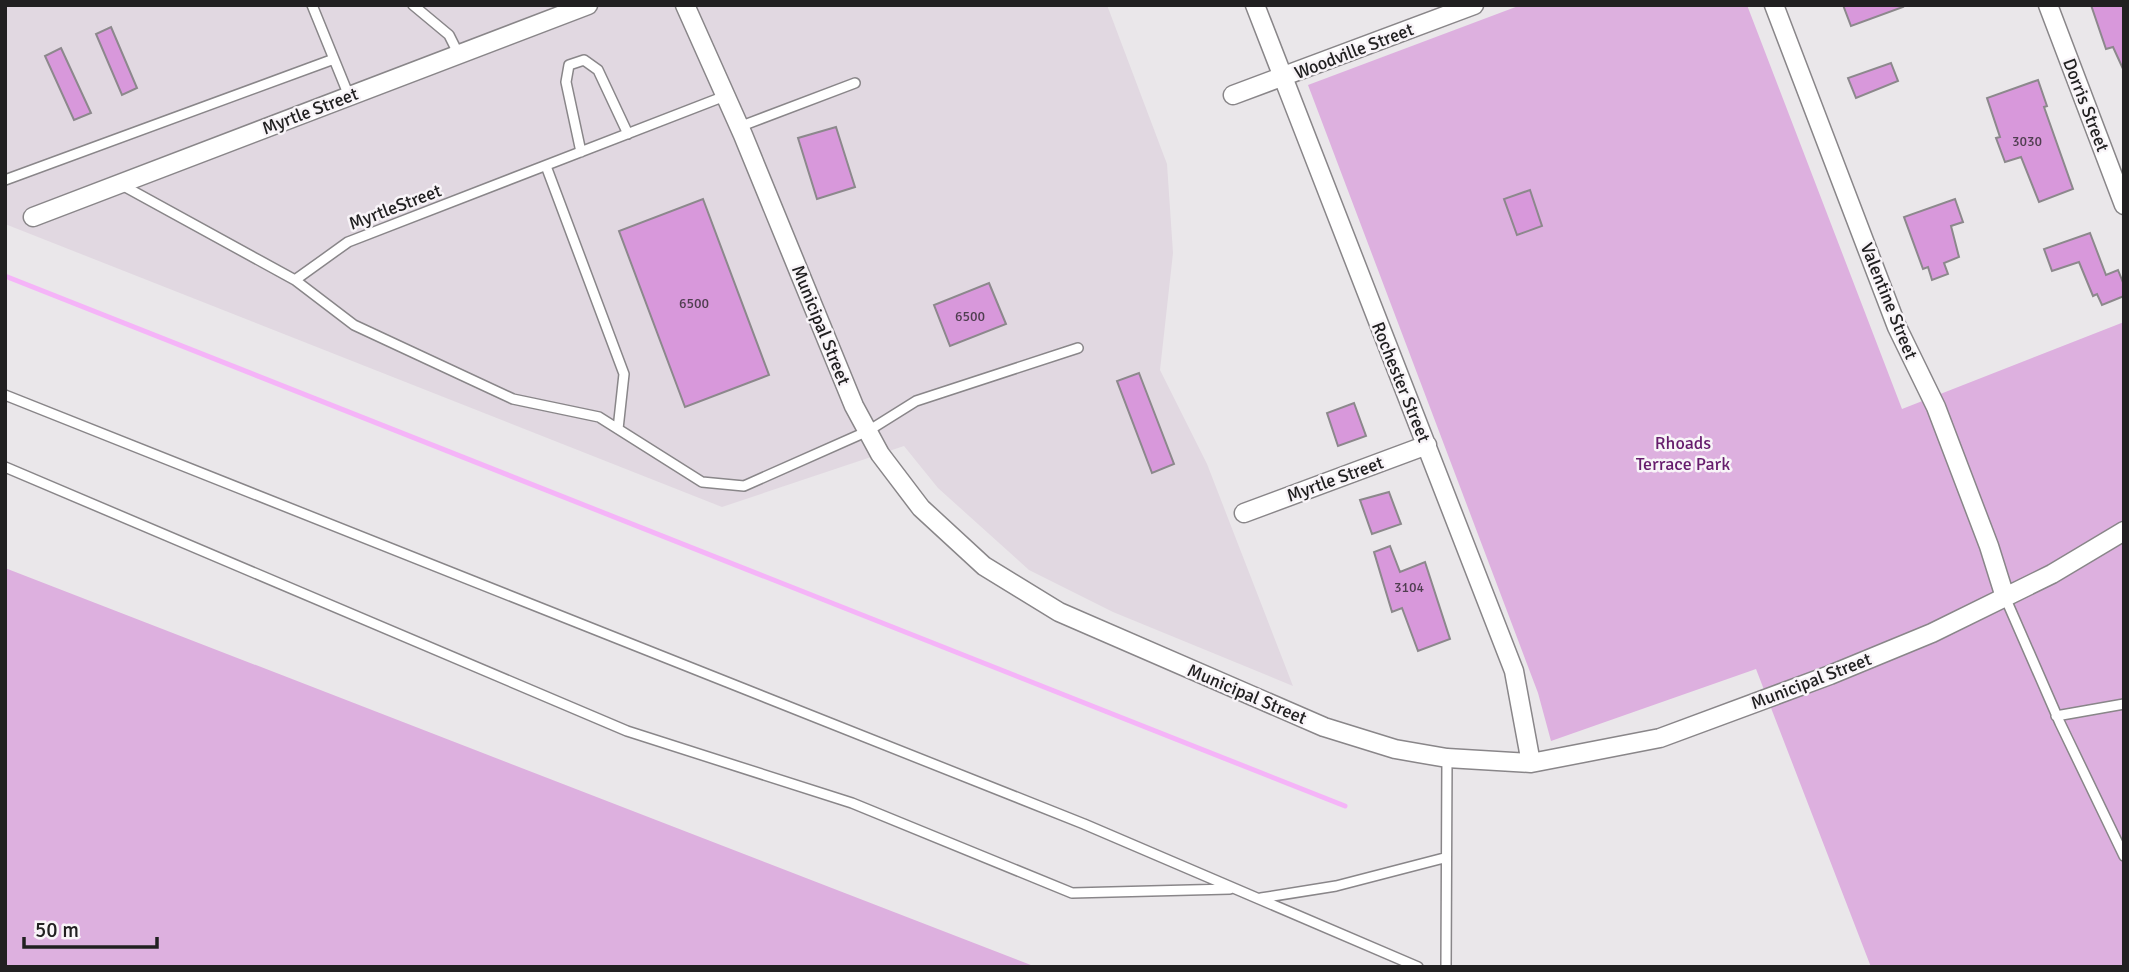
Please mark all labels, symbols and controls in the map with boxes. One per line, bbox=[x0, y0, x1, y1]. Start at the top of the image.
street label: Woodville Street bbox=[1291, 18, 1417, 84]
street label: Dorris Street bbox=[2058, 55, 2114, 155]
street label: Myrtle Street bbox=[259, 83, 361, 139]
house number: 3030 bbox=[2012, 133, 2042, 150]
street label: MyrtleStreet bbox=[346, 179, 444, 235]
street label: Valentine Street bbox=[1856, 240, 1922, 362]
street label: Municipal Street bbox=[787, 262, 855, 388]
house number: 6500 bbox=[679, 295, 709, 312]
house number: 6500 bbox=[955, 308, 985, 325]
street label: Rochester Street bbox=[1367, 319, 1435, 445]
park label: Rhoads Terrace Park bbox=[1636, 432, 1730, 475]
street label: Myrtle Street bbox=[1284, 451, 1386, 507]
house number: 3104 bbox=[1394, 579, 1425, 596]
street label: Municipal Street bbox=[1748, 648, 1874, 714]
street label: Municipal Street bbox=[1184, 659, 1310, 729]
scale bar bbox=[24, 906, 158, 950]
text: 50 m bbox=[35, 917, 79, 943]

